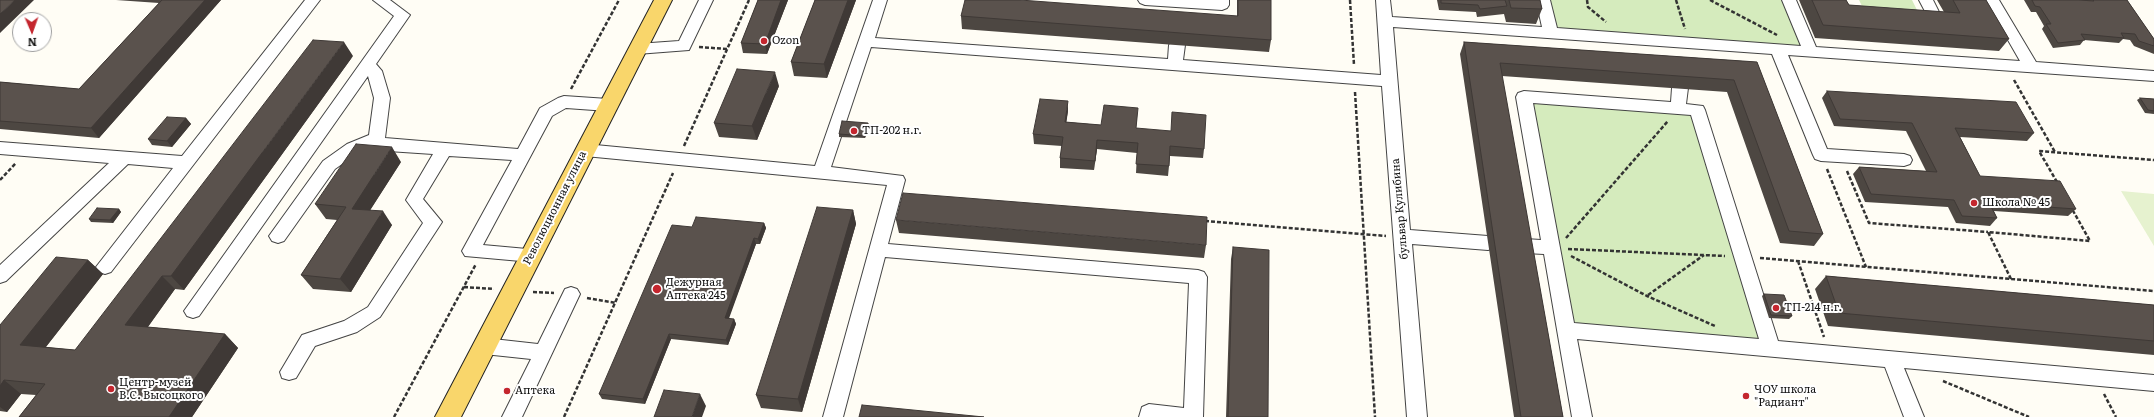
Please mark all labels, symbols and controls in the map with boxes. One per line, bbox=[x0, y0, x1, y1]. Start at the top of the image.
north arrow bbox=[12, 12, 52, 52]
place label: Ozon bbox=[772, 34, 799, 48]
text: N bbox=[27, 35, 37, 51]
marker: Ozon bbox=[759, 36, 769, 46]
place label: ТП-202 н.г. bbox=[862, 124, 922, 138]
marker: ТП-202 н.г. bbox=[849, 126, 859, 136]
street label: Революционная улица bbox=[521, 149, 589, 267]
street label: бульвар Кулибина bbox=[1389, 158, 1411, 260]
place label: Школа № 45 bbox=[1982, 196, 2050, 210]
marker: Школа № 45 bbox=[1969, 198, 1979, 208]
place label: Дежурная Аптека 245 bbox=[666, 276, 726, 302]
marker: Дежурная Аптека 245 bbox=[651, 283, 663, 295]
place label: ТП-214 н.г. bbox=[1784, 301, 1842, 315]
marker: ТП-214 н.г. bbox=[1771, 303, 1781, 313]
place label: Центр-музей В.С. Высоцкого bbox=[119, 376, 203, 402]
place label: ЧОУ школа "Радиант" bbox=[1754, 383, 1816, 409]
marker: Центр-музей В.С. Высоцкого bbox=[106, 384, 116, 394]
place label: Аптека bbox=[515, 384, 555, 398]
marker: Аптека bbox=[502, 386, 512, 396]
marker: ЧОУ школа "Радиант" bbox=[1741, 391, 1751, 401]

